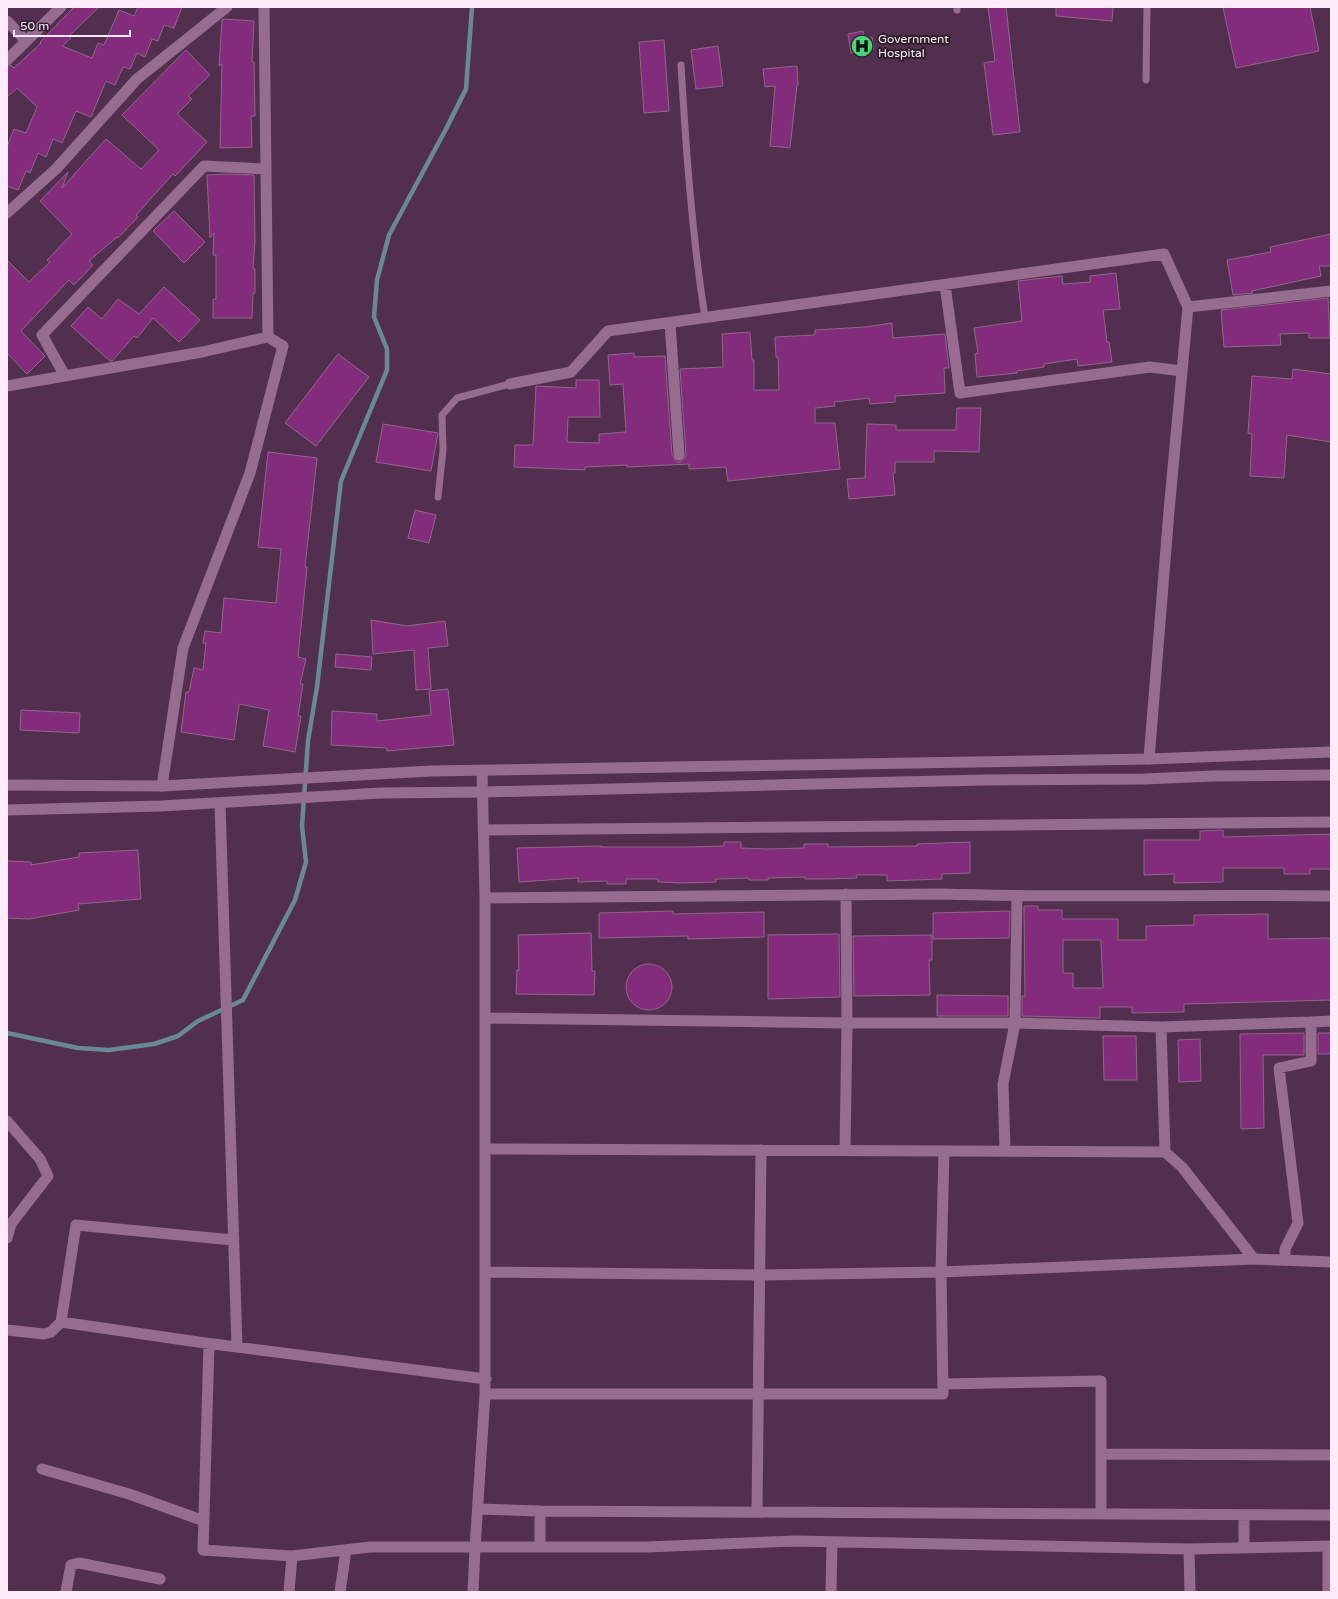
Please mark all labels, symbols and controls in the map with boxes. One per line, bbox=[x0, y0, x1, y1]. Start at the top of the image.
scale bar bbox=[14, 12, 130, 38]
text: 50 m bbox=[20, 19, 49, 33]
place label: Government Hospital bbox=[878, 32, 949, 60]
hospital icon: Government Hospital bbox=[849, 33, 875, 59]

